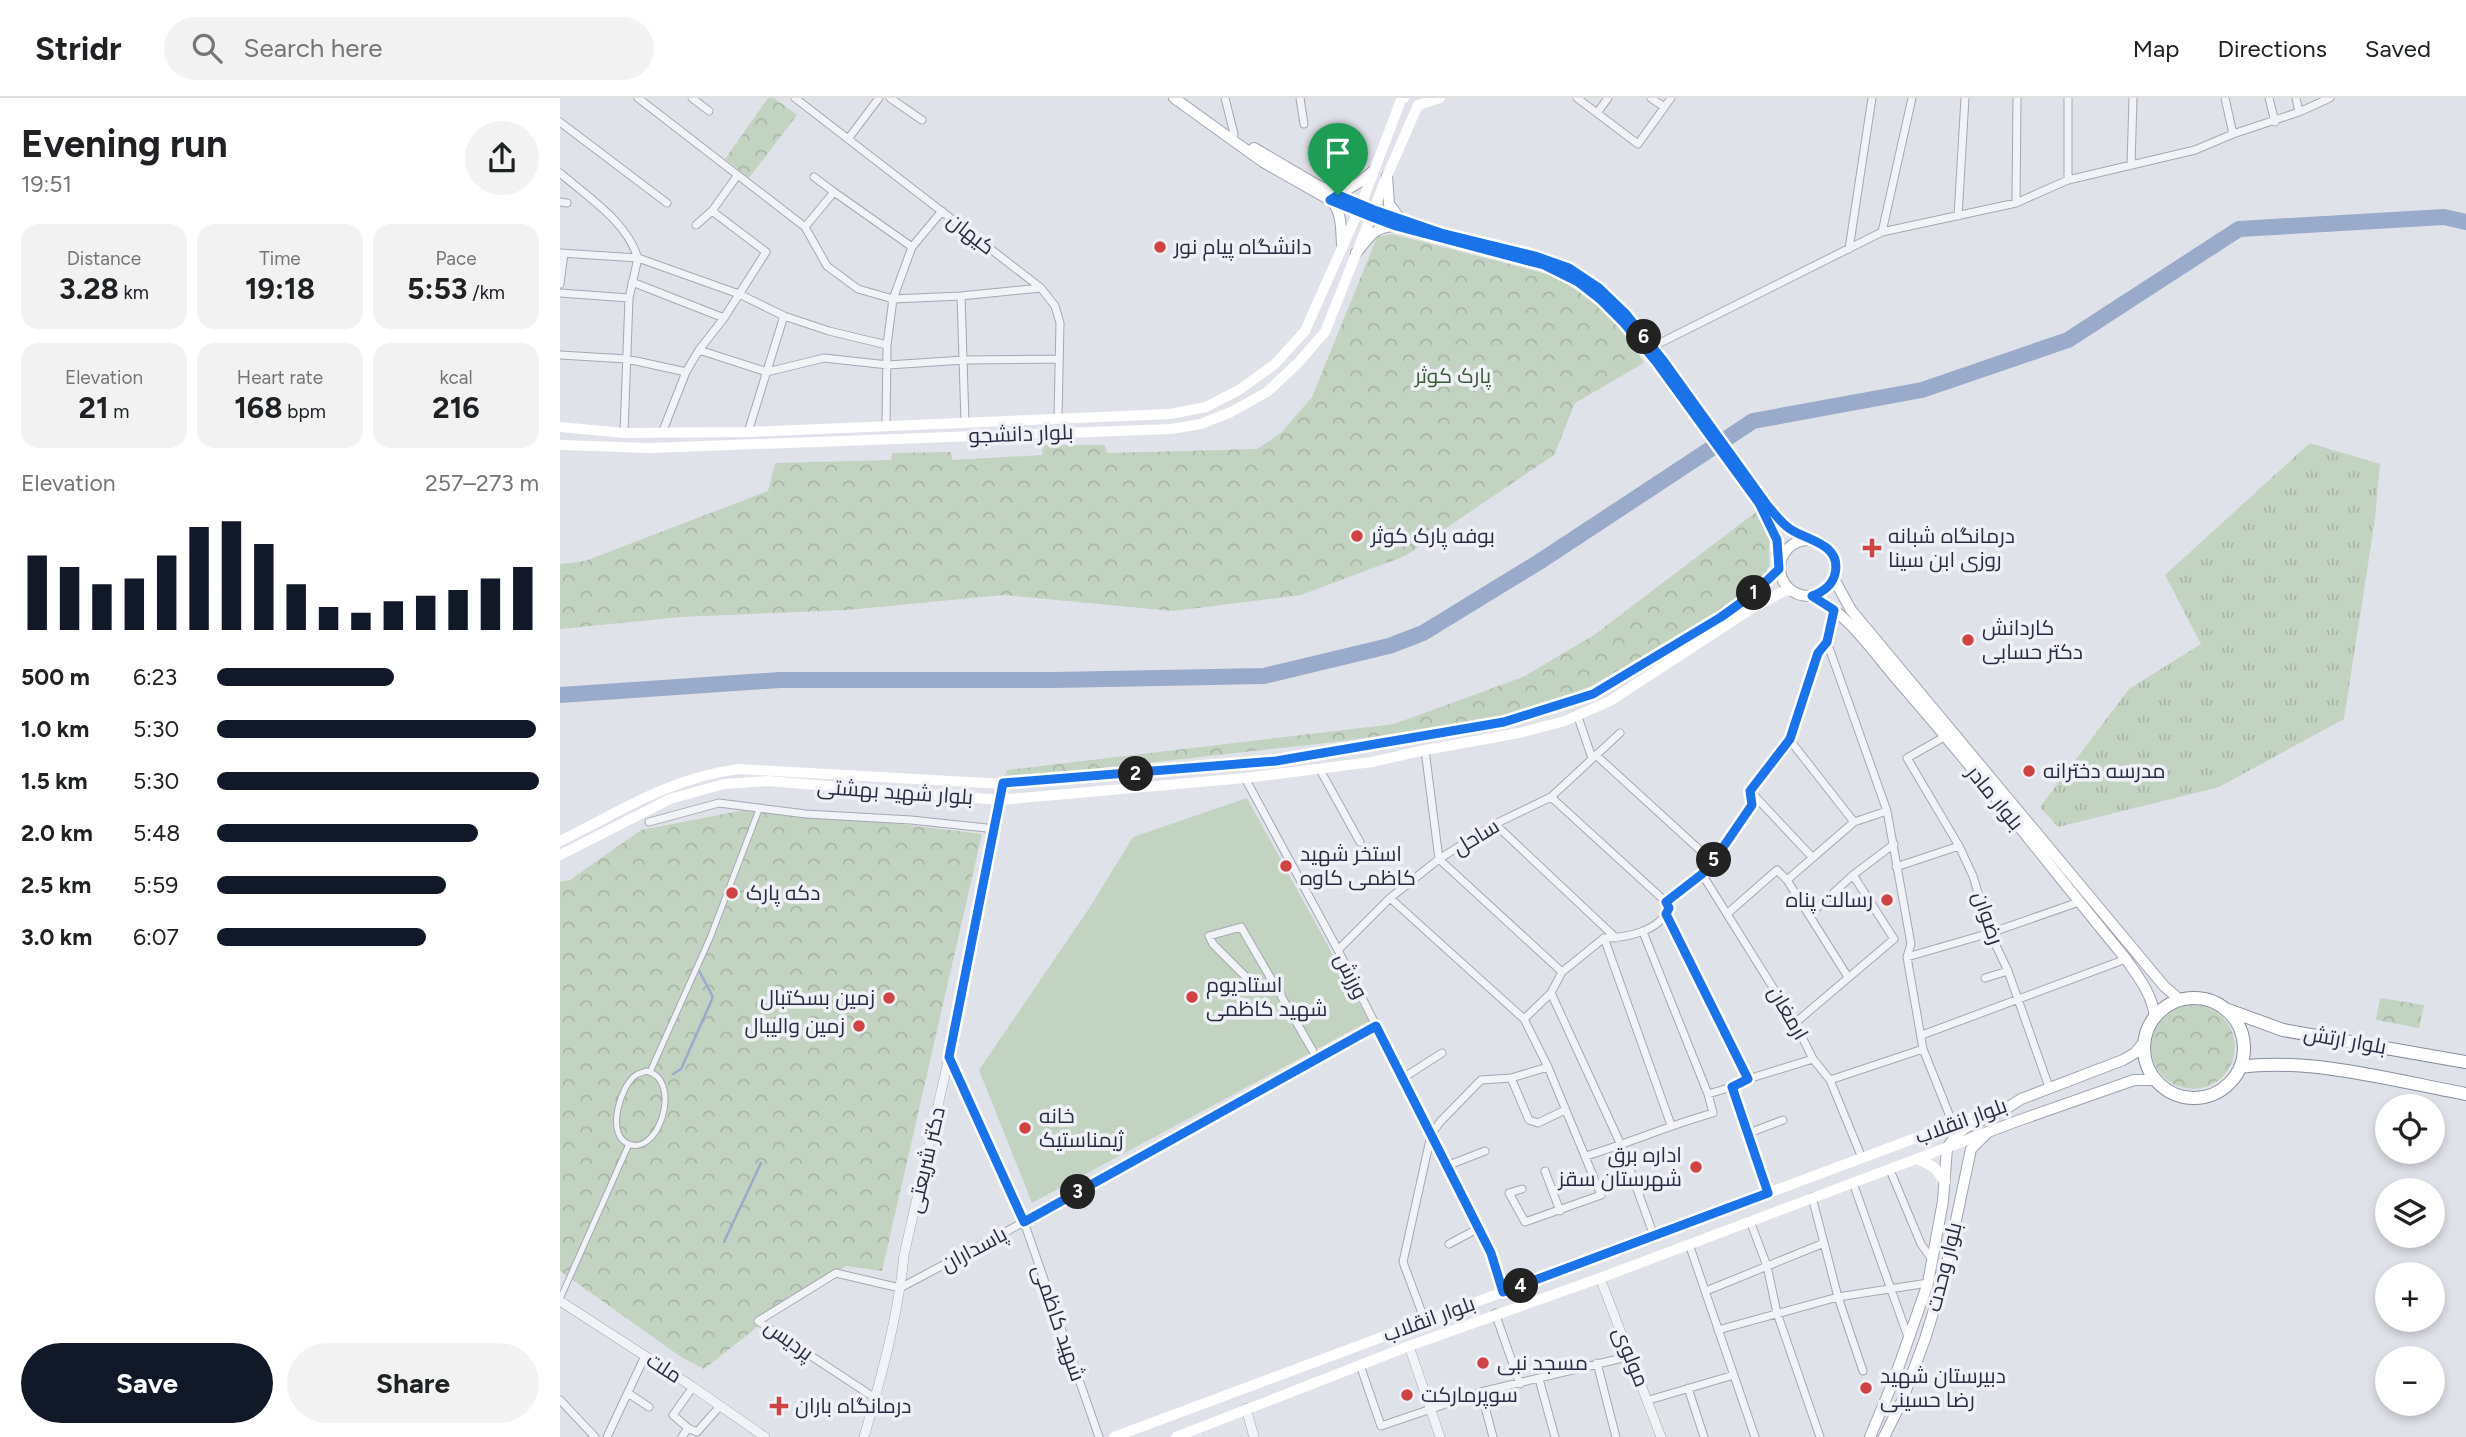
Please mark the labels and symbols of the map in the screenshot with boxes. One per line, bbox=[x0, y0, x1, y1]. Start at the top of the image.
pin bbox=[1308, 123, 1368, 195]
street label: کیهان bbox=[942, 207, 1000, 261]
place label: دانشگاه پیام نور bbox=[1173, 234, 1312, 261]
marker: دانشگاه پیام نور bbox=[1152, 239, 1168, 255]
pin: 6 bbox=[1626, 320, 1662, 354]
park label: پارک کوثر bbox=[1414, 363, 1491, 390]
street label: بلوار دانشجو bbox=[968, 419, 1074, 448]
place label: بوفه پارک کوثر bbox=[1370, 523, 1495, 550]
place label: درمانگاه شبانه روزی ابن سینا bbox=[1888, 523, 2015, 573]
marker: بوفه پارک کوثر bbox=[1349, 528, 1365, 544]
marker: درمانگاه شبانه روزی ابن سینا bbox=[1862, 538, 1882, 558]
pin: 1 bbox=[1736, 575, 1772, 610]
place label: کاردانش دکتر حسابی bbox=[1982, 615, 2083, 665]
marker: کاردانش دکتر حسابی bbox=[1960, 632, 1976, 648]
pin: 2 bbox=[1118, 756, 1154, 792]
place label: مدرسه دخترانه bbox=[2043, 758, 2166, 783]
street label: بلوار مادر bbox=[1961, 760, 2029, 835]
marker: مدرسه دخترانه bbox=[2021, 763, 2037, 779]
street label: بلوار شهید بهشتی bbox=[816, 774, 974, 810]
street label: ساحل bbox=[1448, 813, 1504, 861]
place label: استخر شهید کاظمی کاوه bbox=[1300, 841, 1416, 891]
pin: 5 bbox=[1696, 842, 1732, 878]
marker: استخر شهید کاظمی کاوه bbox=[1278, 858, 1294, 874]
place label: دکه پارک bbox=[746, 880, 820, 907]
marker: دکه پارک bbox=[724, 885, 740, 901]
place label: رسالت پناه bbox=[1786, 887, 1873, 914]
street label: رضوان bbox=[1967, 888, 2009, 948]
marker: رسالت پناه bbox=[1879, 892, 1895, 908]
street label: ورزش bbox=[1329, 949, 1373, 1003]
place label: استادیوم شهید کاظمی bbox=[1206, 972, 1328, 1022]
street label: ارمغان bbox=[1762, 981, 1814, 1045]
place label: زمین بسکتبال bbox=[760, 985, 875, 1011]
marker: استادیوم شهید کاظمی bbox=[1184, 989, 1200, 1005]
marker: زمین بسکتبال bbox=[881, 990, 897, 1006]
place label: زمین والیبال bbox=[745, 1013, 845, 1039]
marker: زمین والیبال bbox=[851, 1018, 867, 1034]
street label: بلوار ارتش bbox=[2302, 1020, 2388, 1060]
street label: بلوار انقلاب bbox=[1911, 1092, 2010, 1149]
place label: خانه ژیمناستیک bbox=[1039, 1103, 1124, 1152]
street label: دکتر شریعتی bbox=[901, 1104, 951, 1216]
marker: خانه ژیمناستیک bbox=[1017, 1120, 1033, 1136]
place label: اداره برق شهرستان سقز bbox=[1557, 1142, 1682, 1192]
marker: اداره برق شهرستان سقز bbox=[1688, 1159, 1704, 1175]
pin: 3 bbox=[1060, 1174, 1096, 1210]
street label: بلوار وحدت bbox=[1920, 1219, 1967, 1314]
street label: پاسداران bbox=[936, 1221, 1012, 1278]
street label: شهید کاظمی bbox=[1027, 1261, 1091, 1385]
pin: 4 bbox=[1504, 1268, 1538, 1304]
street label: بلوار انقلاب bbox=[1379, 1290, 1478, 1347]
street label: پردیس bbox=[759, 1314, 819, 1367]
street label: مولوی bbox=[1607, 1323, 1655, 1391]
street label: ملت bbox=[642, 1347, 687, 1388]
place label: مسجد نبی bbox=[1497, 1350, 1588, 1376]
marker: مسجد نبی bbox=[1475, 1355, 1491, 1371]
place label: دبیرستان شهید رضا حسینی bbox=[1880, 1363, 2006, 1413]
marker: دبیرستان شهید رضا حسینی bbox=[1858, 1380, 1874, 1396]
place label: سوپرمارکت bbox=[1421, 1382, 1518, 1409]
marker: سوپرمارکت bbox=[1399, 1387, 1415, 1403]
place label: درمانگاه باران bbox=[795, 1393, 911, 1419]
marker: درمانگاه باران bbox=[769, 1396, 789, 1416]

